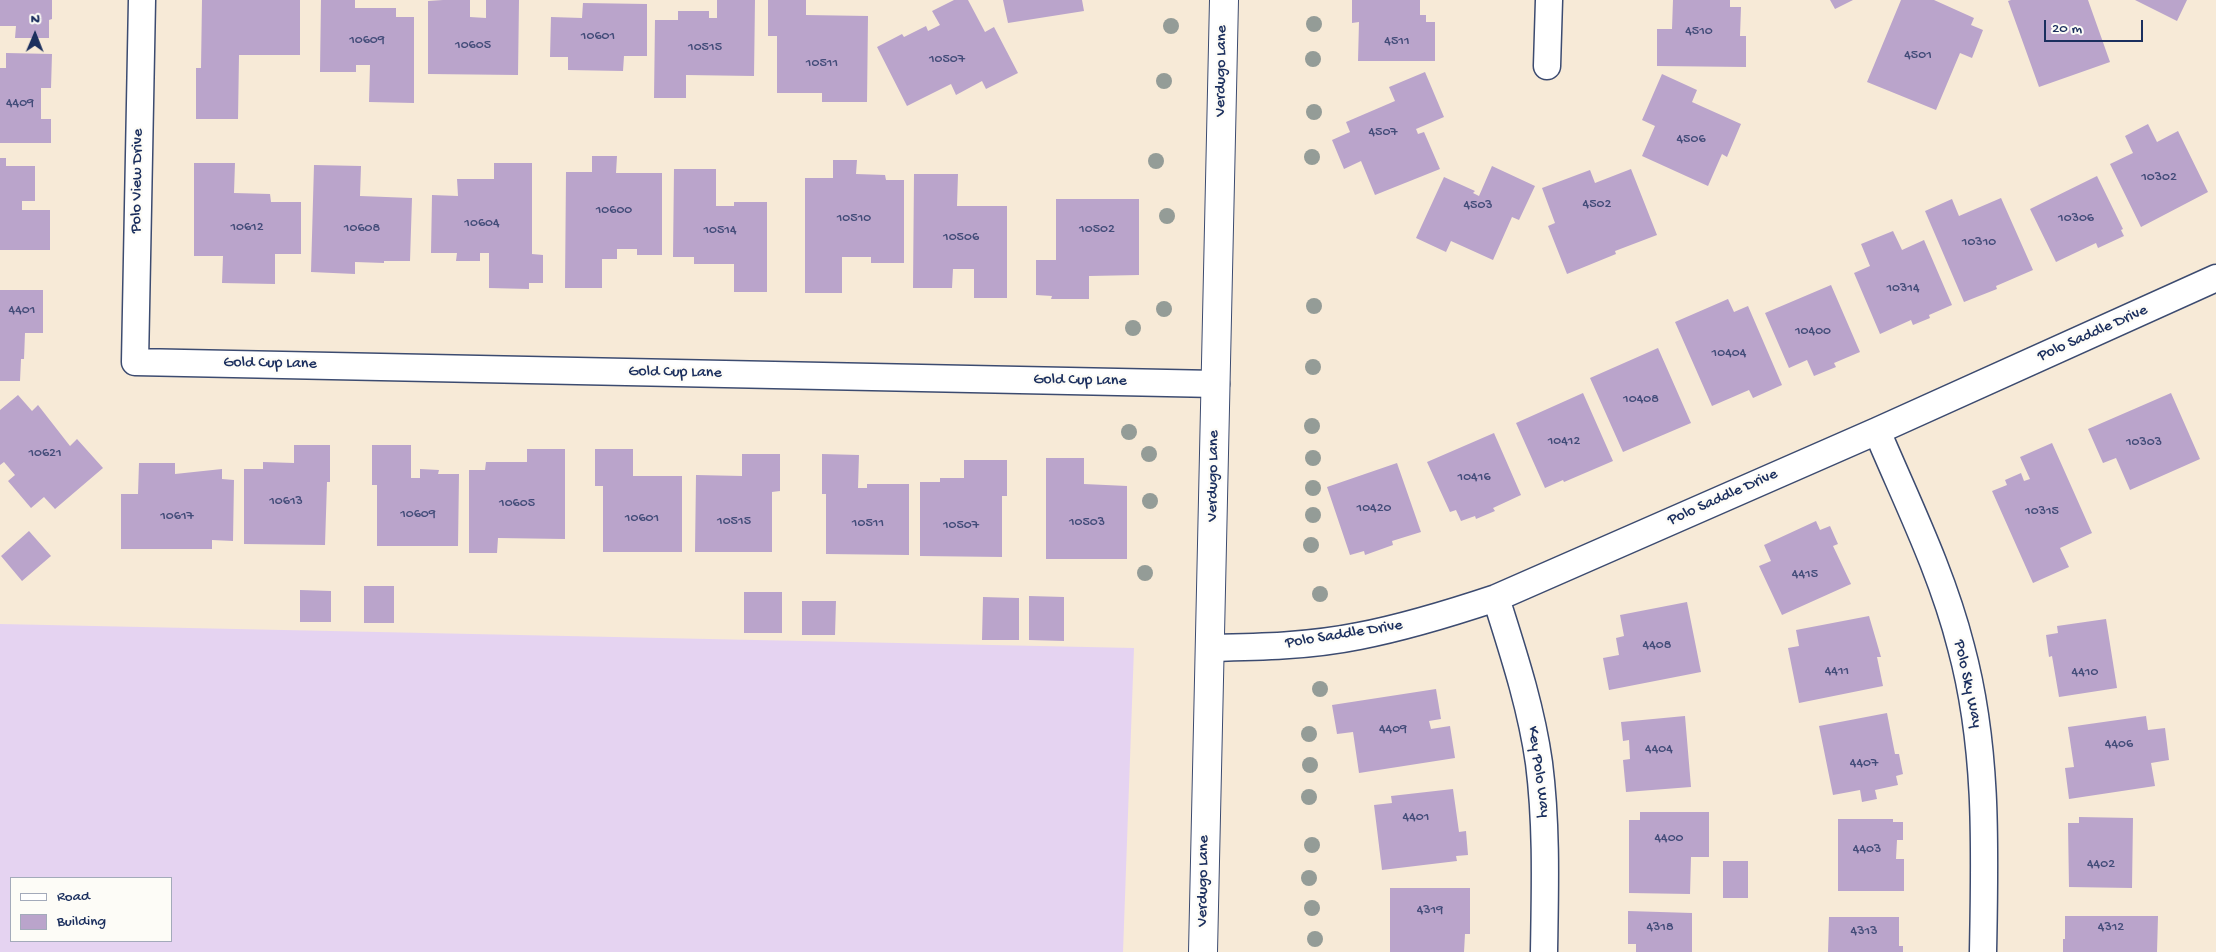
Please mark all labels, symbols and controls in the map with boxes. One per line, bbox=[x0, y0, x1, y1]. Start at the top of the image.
north arrow bbox=[10, 10, 60, 60]
scale bar bbox=[2046, 10, 2145, 42]
text: N bbox=[31, 11, 40, 28]
text: 20 m bbox=[2052, 20, 2082, 38]
house number: 4510 bbox=[1685, 24, 1713, 40]
street label: Verdugo Lane bbox=[1212, 25, 1232, 117]
house number: 10601 bbox=[581, 29, 615, 45]
house number: 10609 bbox=[349, 33, 385, 49]
house number: 4511 bbox=[1384, 34, 1410, 50]
house number: 10605 bbox=[455, 38, 491, 54]
house number: 10515 bbox=[688, 40, 722, 56]
house number: 4501 bbox=[1904, 48, 1932, 64]
house number: 10507 bbox=[929, 52, 965, 68]
house number: 10511 bbox=[806, 56, 838, 72]
house number: 4409 bbox=[6, 96, 34, 112]
house number: 4507 bbox=[1368, 125, 1398, 141]
street label: Polo View Drive bbox=[127, 129, 149, 233]
house number: 4506 bbox=[1676, 132, 1706, 148]
house number: 10302 bbox=[2141, 170, 2177, 186]
house number: 4502 bbox=[1583, 197, 1611, 213]
house number: 4503 bbox=[1463, 198, 1493, 214]
house number: 10600 bbox=[596, 203, 632, 219]
house number: 10510 bbox=[837, 211, 871, 227]
house number: 10306 bbox=[2058, 211, 2094, 227]
house number: 10604 bbox=[464, 216, 500, 232]
house number: 10612 bbox=[230, 220, 264, 236]
house number: 10608 bbox=[344, 221, 380, 237]
house number: 10502 bbox=[1079, 222, 1115, 238]
house number: 10514 bbox=[703, 223, 737, 239]
house number: 10506 bbox=[943, 230, 979, 246]
house number: 10310 bbox=[1962, 235, 1996, 251]
house number: 10314 bbox=[1886, 281, 1920, 297]
street label: Polo Saddle Drive bbox=[2035, 301, 2151, 367]
house number: 4401 bbox=[9, 303, 35, 319]
house number: 10400 bbox=[1795, 324, 1831, 340]
house number: 10404 bbox=[1712, 346, 1746, 362]
street label: Gold Cup Lane bbox=[223, 354, 317, 374]
street label: Gold Cup Lane bbox=[628, 363, 722, 383]
street label: Gold Cup Lane bbox=[1033, 371, 1127, 391]
house number: 10408 bbox=[1623, 392, 1659, 408]
street label: Verdugo Lane bbox=[1204, 430, 1224, 522]
house number: 10412 bbox=[1548, 434, 1580, 450]
house number: 10303 bbox=[2126, 435, 2162, 451]
house number: 10621 bbox=[28, 446, 62, 462]
street label: Polo Saddle Drive bbox=[1665, 465, 1781, 531]
house number: 10416 bbox=[1458, 470, 1490, 486]
house number: 10613 bbox=[269, 494, 303, 510]
house number: 10605 bbox=[499, 496, 535, 512]
house number: 10420 bbox=[1356, 501, 1392, 517]
house number: 10315 bbox=[2025, 504, 2059, 520]
house number: 10609 bbox=[400, 507, 436, 523]
house number: 10617 bbox=[160, 509, 194, 525]
house number: 10601 bbox=[625, 511, 659, 527]
house number: 10515 bbox=[717, 514, 751, 530]
house number: 10503 bbox=[1069, 515, 1105, 531]
house number: 10511 bbox=[852, 516, 884, 532]
house number: 10507 bbox=[943, 518, 979, 534]
house number: 4415 bbox=[1792, 567, 1818, 583]
street label: Polo Saddle Drive bbox=[1284, 616, 1404, 654]
house number: 4408 bbox=[1643, 638, 1671, 654]
street label: Polo Sky Way bbox=[1948, 638, 1986, 730]
house number: 4411 bbox=[1825, 664, 1849, 680]
house number: 4410 bbox=[2072, 665, 2098, 681]
house number: 4409 bbox=[1379, 722, 1407, 738]
street label: Key Polo Way bbox=[1522, 725, 1554, 819]
house number: 4406 bbox=[2105, 737, 2133, 753]
house number: 4404 bbox=[1645, 742, 1673, 758]
house number: 4407 bbox=[1850, 756, 1878, 772]
house number: 4401 bbox=[1403, 810, 1429, 826]
house number: 4400 bbox=[1654, 831, 1684, 847]
street label: Verdugo Lane bbox=[1194, 835, 1214, 927]
house number: 4403 bbox=[1853, 842, 1881, 858]
house number: 4402 bbox=[2087, 857, 2115, 873]
legend bbox=[10, 877, 172, 942]
text: Road bbox=[57, 888, 90, 906]
house number: 4319 bbox=[1417, 903, 1443, 919]
text: Building bbox=[57, 913, 106, 931]
house number: 4318 bbox=[1646, 920, 1674, 936]
house number: 4312 bbox=[2098, 920, 2124, 936]
house number: 4313 bbox=[1851, 924, 1877, 940]

